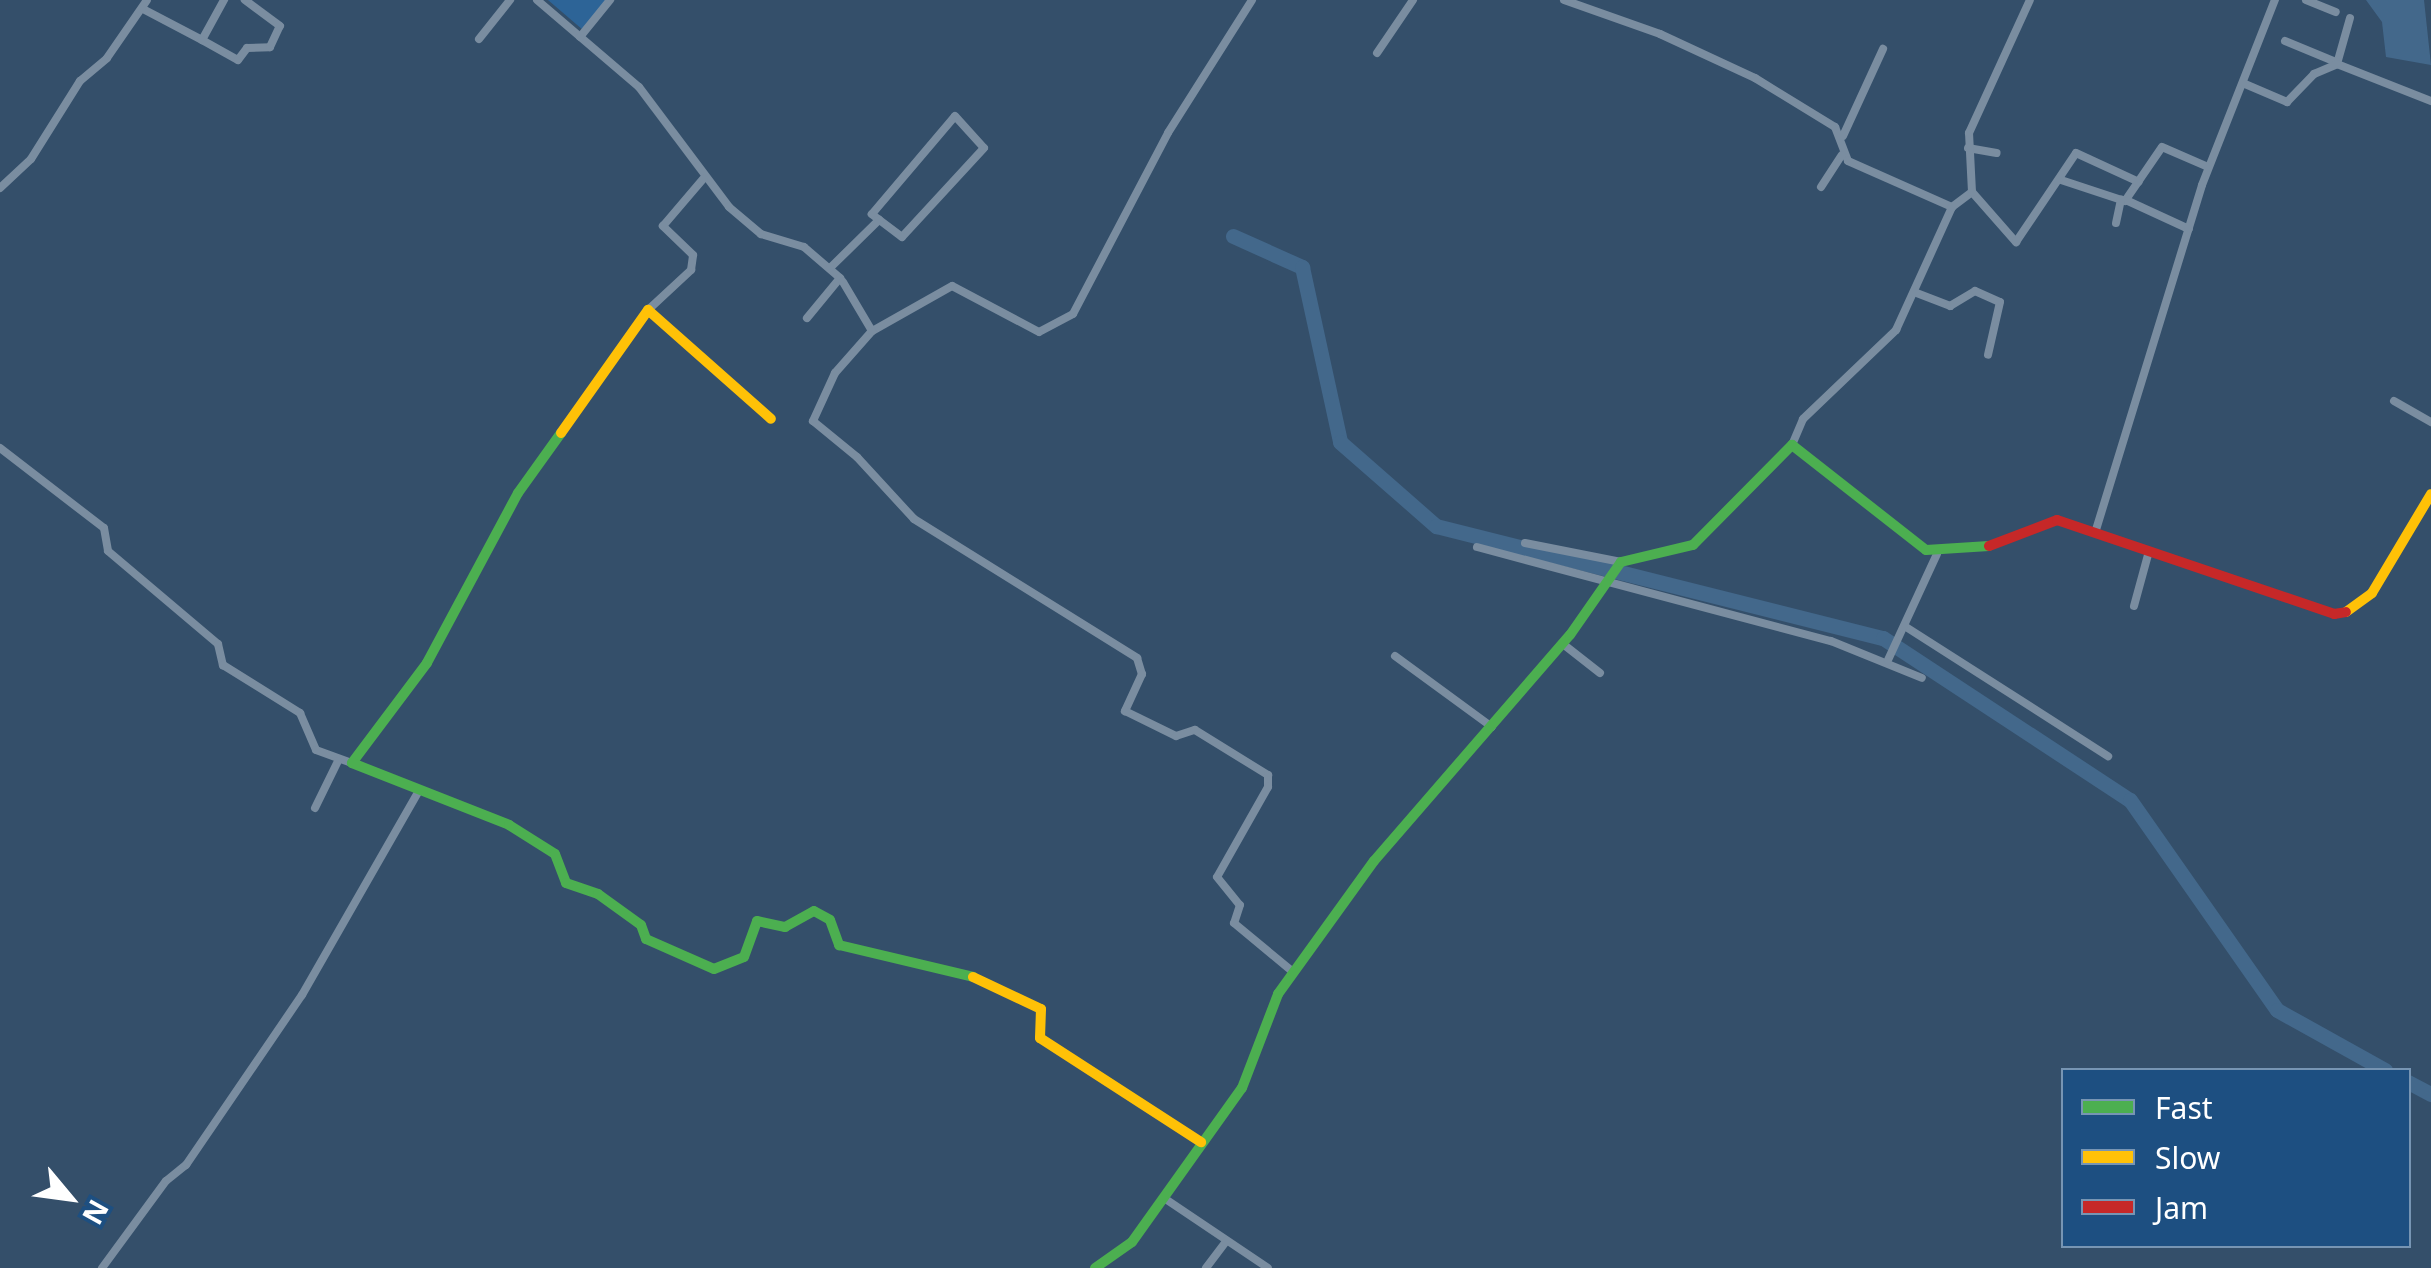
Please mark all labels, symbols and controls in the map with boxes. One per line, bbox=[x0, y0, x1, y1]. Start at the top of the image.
legend bbox=[2061, 1068, 2411, 1248]
text: Fast bbox=[2155, 1087, 2213, 1128]
text: Slow bbox=[2155, 1137, 2220, 1178]
north arrow bbox=[20, 1148, 120, 1248]
text: Jam bbox=[2155, 1187, 2208, 1228]
text: N bbox=[74, 1193, 118, 1232]

